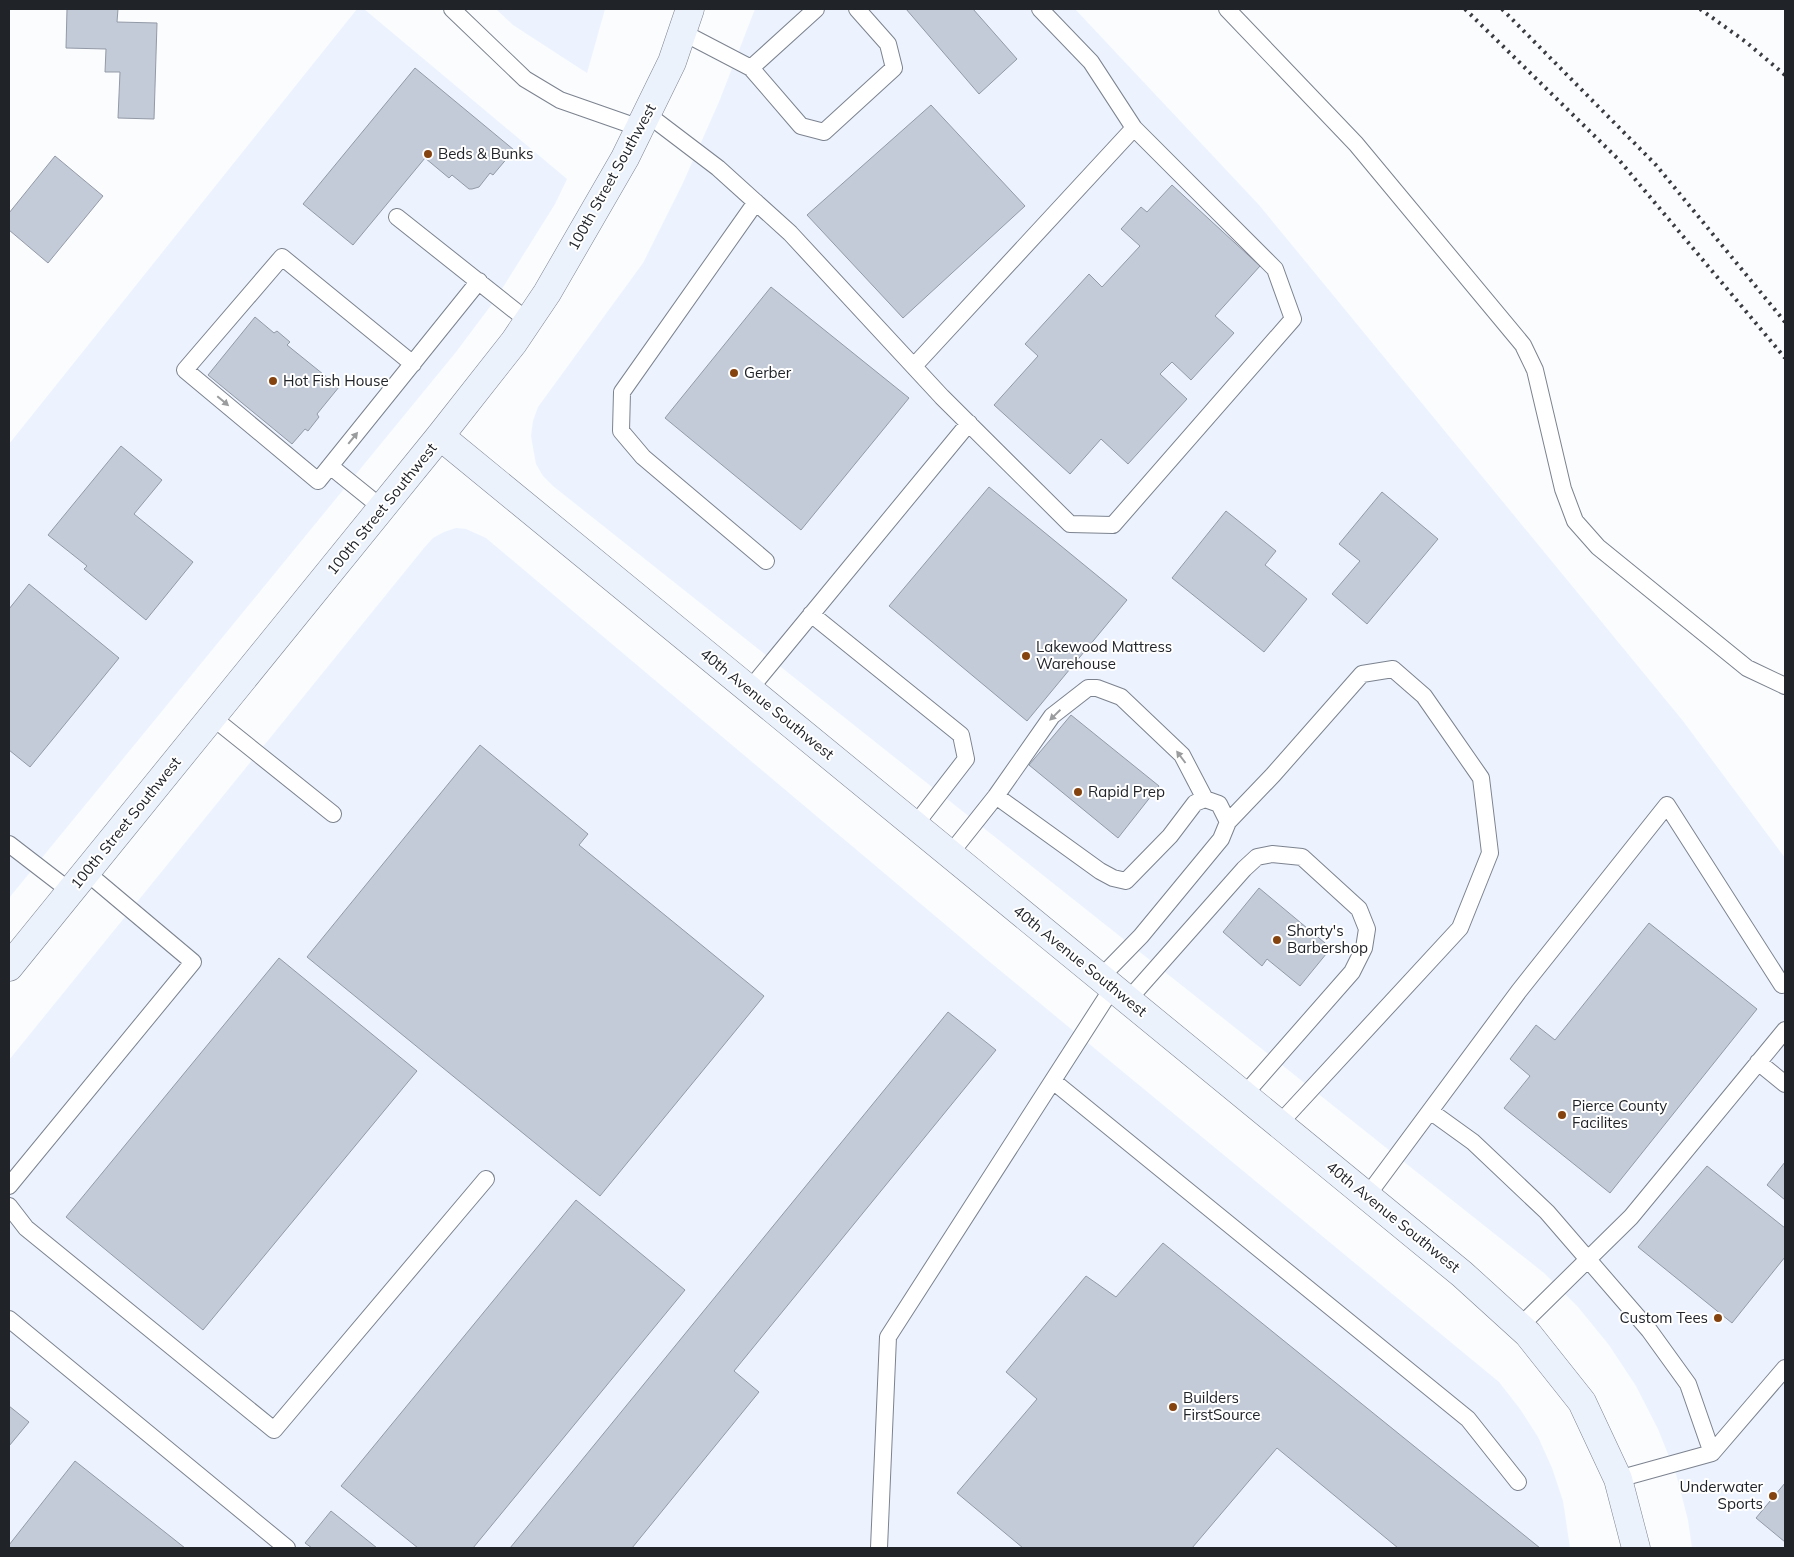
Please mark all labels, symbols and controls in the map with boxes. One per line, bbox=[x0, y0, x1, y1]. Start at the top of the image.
street label: 100th Street Southwest bbox=[563, 100, 660, 253]
place label: Beds & Bunks bbox=[438, 144, 533, 163]
marker: Beds & Bunks bbox=[422, 148, 434, 160]
place label: Gerber bbox=[744, 363, 792, 382]
marker: Gerber bbox=[728, 367, 740, 379]
place label: Hot Fish House bbox=[283, 371, 389, 390]
marker: Hot Fish House bbox=[267, 375, 279, 387]
one-way arrow bbox=[216, 396, 229, 407]
one-way arrow bbox=[348, 431, 359, 444]
street label: 100th Street Southwest bbox=[322, 439, 441, 579]
place label: Lakewood Mattress Warehouse bbox=[1036, 637, 1172, 673]
street label: 40th Avenue Southwest bbox=[697, 644, 838, 763]
marker: Lakewood Mattress Warehouse bbox=[1020, 650, 1032, 662]
one-way arrow bbox=[1049, 709, 1061, 721]
one-way arrow bbox=[1176, 751, 1187, 764]
street label: 100th Street Southwest bbox=[66, 753, 185, 893]
place label: Rapid Prep bbox=[1088, 782, 1165, 801]
marker: Rapid Prep bbox=[1072, 786, 1084, 798]
street label: 40th Avenue Southwest bbox=[1010, 901, 1151, 1020]
place label: Shorty's Barbershop bbox=[1287, 921, 1368, 957]
marker: Shorty's Barbershop bbox=[1271, 934, 1283, 946]
place label: Pierce County Facilites bbox=[1572, 1096, 1667, 1132]
marker: Pierce County Facilites bbox=[1556, 1109, 1568, 1121]
street label: 40th Avenue Southwest bbox=[1323, 1157, 1464, 1276]
place label: Custom Tees bbox=[1619, 1308, 1708, 1327]
marker: Custom Tees bbox=[1712, 1312, 1724, 1324]
place label: Builders FirstSource bbox=[1183, 1388, 1260, 1424]
marker: Builders FirstSource bbox=[1167, 1401, 1179, 1413]
place label: Underwater Sports bbox=[1680, 1477, 1764, 1513]
marker: Underwater Sports bbox=[1767, 1490, 1779, 1502]

